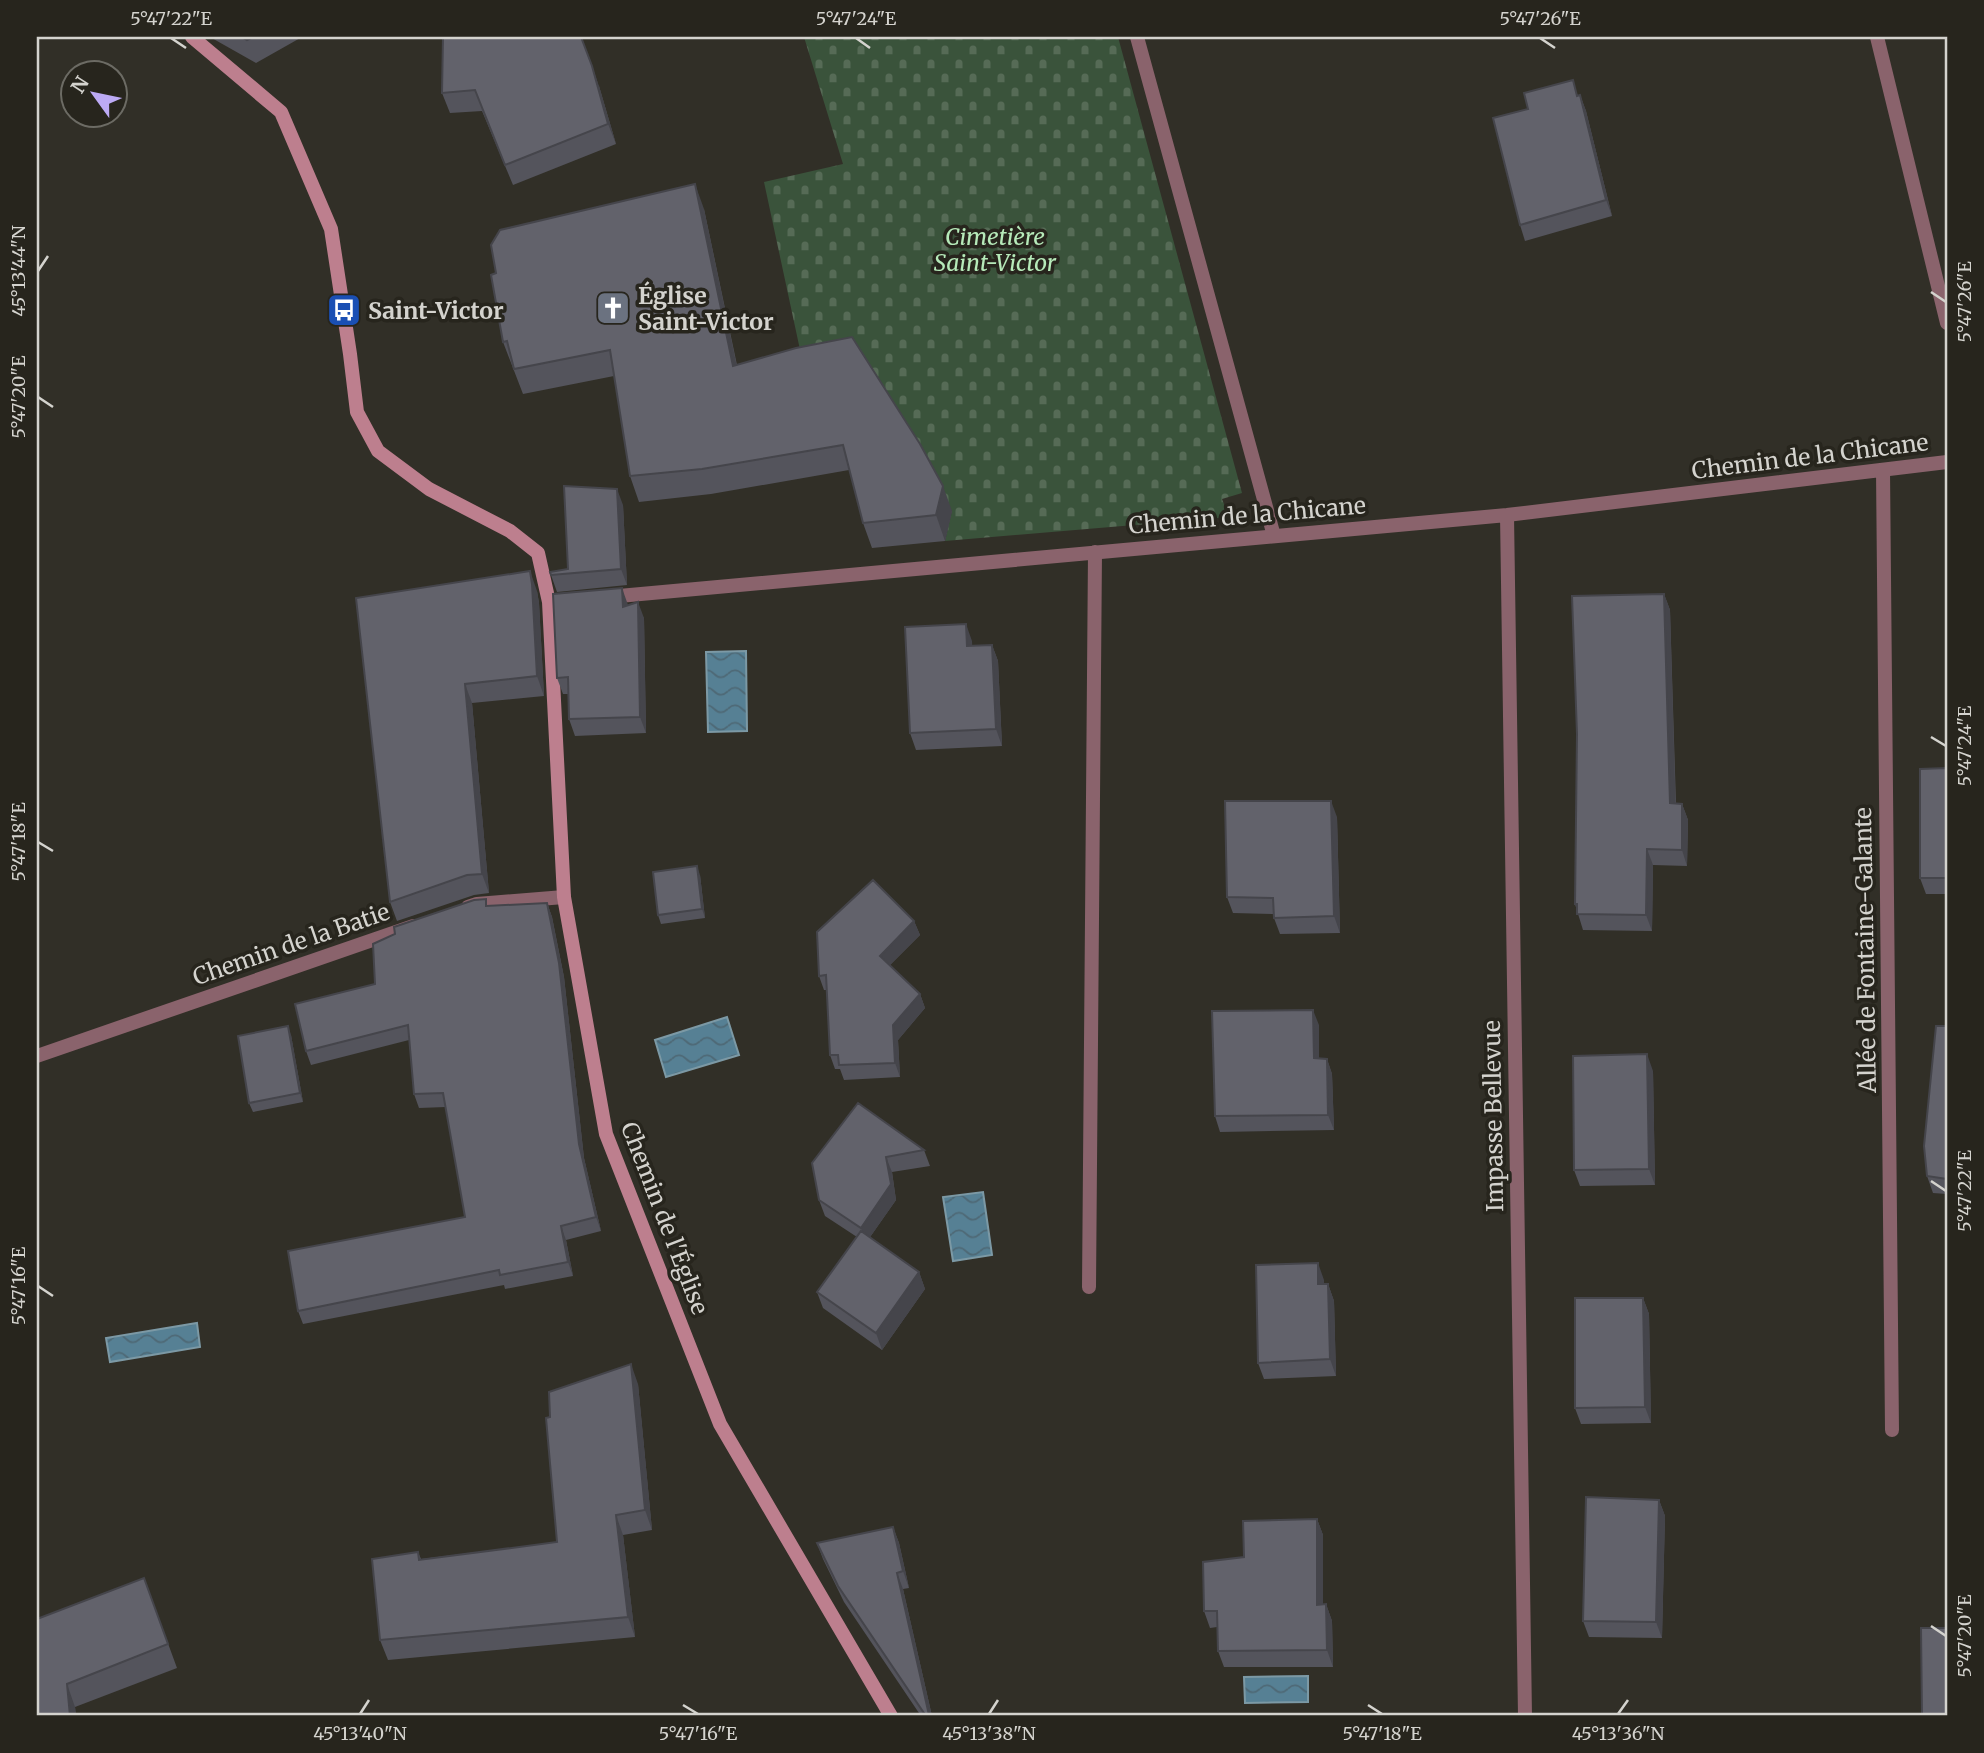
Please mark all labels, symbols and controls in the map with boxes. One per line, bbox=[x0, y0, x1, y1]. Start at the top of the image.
text: 5°47'22"E bbox=[130, 7, 212, 30]
text: 5°47'24"E bbox=[816, 7, 897, 30]
text: 5°47'26"E bbox=[1499, 7, 1581, 30]
north arrow bbox=[60, 60, 130, 130]
text: N bbox=[66, 72, 94, 98]
park label: Cimetière Saint-Victor bbox=[934, 222, 1057, 277]
text: 45°13'44"N bbox=[7, 225, 30, 317]
text: 5°47'26"E bbox=[1953, 261, 1976, 343]
place label: Église Saint-Victor bbox=[638, 281, 774, 336]
church icon: Église Saint-Victor bbox=[594, 289, 632, 327]
bus stop icon: Saint-Victor bbox=[325, 291, 363, 329]
place label: Saint-Victor bbox=[368, 296, 504, 325]
text: 5°47'20"E bbox=[7, 355, 30, 438]
street label: Chemin de la Chicane bbox=[1690, 427, 1930, 485]
street label: Chemin de la Chicane bbox=[1127, 490, 1367, 540]
text: 5°47'24"E bbox=[1953, 705, 1976, 786]
text: 5°47'18"E bbox=[7, 802, 30, 882]
street label: Allée de Fontaine-Galante bbox=[1848, 807, 1882, 1094]
street label: Chemin de la Batie bbox=[189, 897, 393, 991]
street label: Impasse Bellevue bbox=[1477, 1020, 1509, 1212]
street label: Chemin de l'Église bbox=[615, 1118, 715, 1318]
text: 5°47'22"E bbox=[1953, 1150, 1976, 1232]
text: 5°47'16"E bbox=[7, 1246, 30, 1325]
text: 5°47'20"E bbox=[1953, 1594, 1976, 1677]
text: 45°13'40"N bbox=[313, 1722, 407, 1745]
text: 5°47'16"E bbox=[659, 1722, 738, 1745]
text: 45°13'38"N bbox=[942, 1722, 1036, 1745]
text: 5°47'18"E bbox=[1342, 1722, 1422, 1745]
text: 45°13'36"N bbox=[1572, 1722, 1664, 1745]

